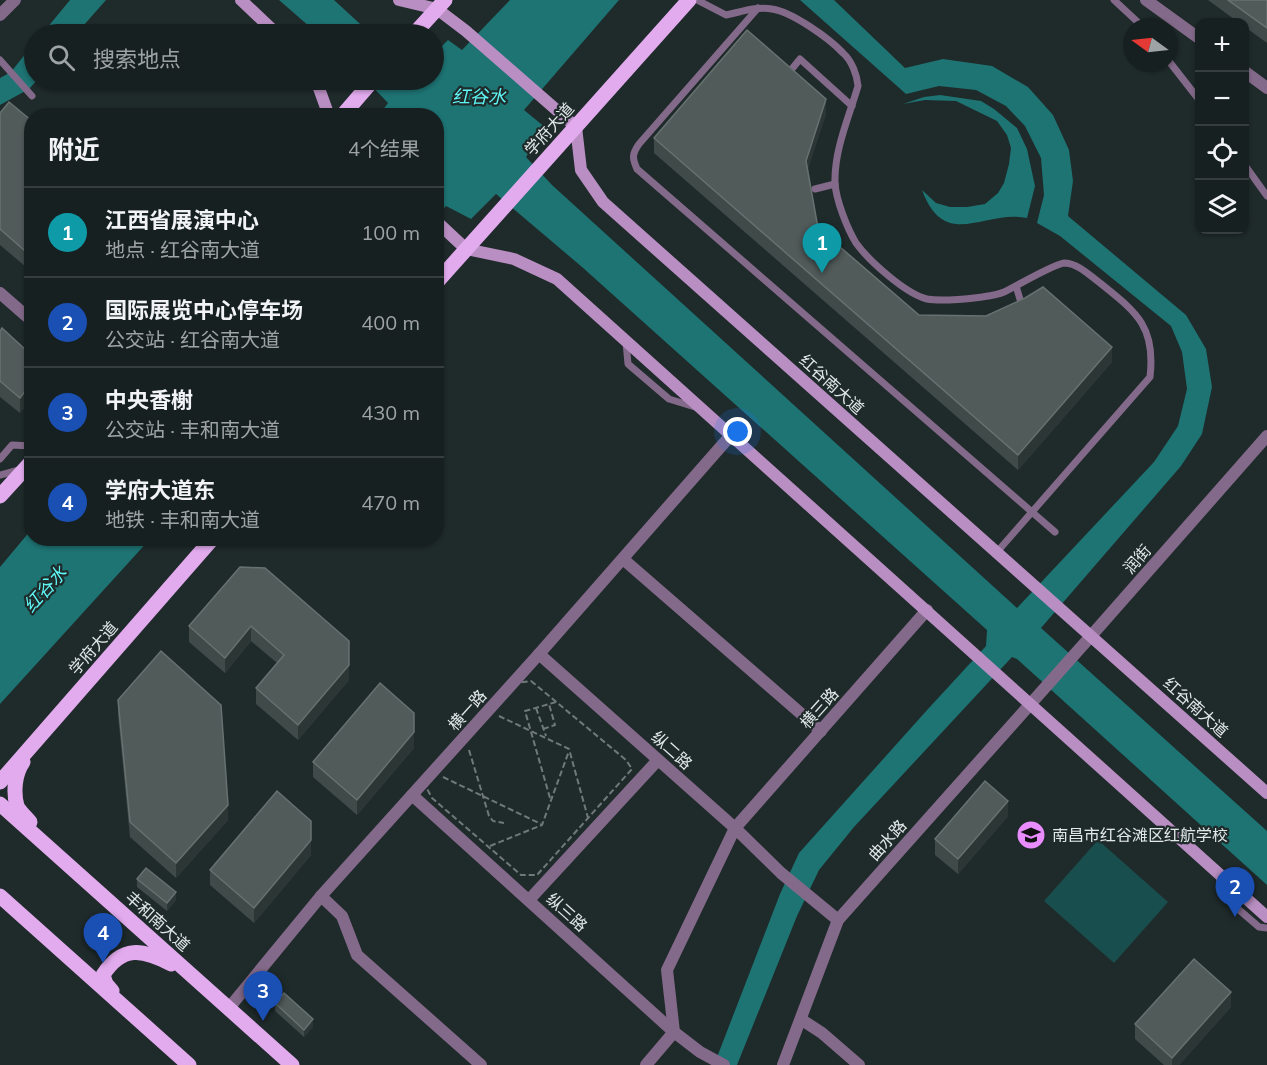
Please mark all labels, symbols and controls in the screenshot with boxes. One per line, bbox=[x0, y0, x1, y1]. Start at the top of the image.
north arrow bbox=[1123, 18, 1177, 72]
map controls bbox=[1195, 18, 1249, 234]
button: + bbox=[1195, 18, 1249, 72]
search box bbox=[24, 24, 444, 90]
icon: search bbox=[45, 41, 78, 74]
text: 搜索地点 bbox=[93, 45, 181, 73]
button: − bbox=[1195, 72, 1249, 126]
water label: 红谷水 bbox=[452, 85, 507, 108]
street label: 学府大道 bbox=[520, 99, 578, 159]
button: locate bbox=[1195, 126, 1249, 180]
text: 附近 bbox=[48, 133, 100, 166]
text: 4个结果 bbox=[348, 136, 420, 161]
button: layers bbox=[1195, 180, 1249, 234]
text: 江西省展演中心 bbox=[105, 206, 259, 234]
text: 1 bbox=[62, 220, 74, 245]
text: 100 m bbox=[361, 220, 420, 245]
pin: 1 bbox=[802, 224, 842, 273]
text: 地点 · 红谷南大道 bbox=[105, 237, 260, 262]
text: 国际展览中心停车场 bbox=[105, 296, 303, 324]
text: 2 bbox=[62, 310, 74, 335]
text: 400 m bbox=[361, 310, 420, 335]
text: 公交站 · 红谷南大道 bbox=[105, 327, 280, 352]
street label: 红谷南大道 bbox=[796, 350, 868, 418]
text: 中央香榭 bbox=[105, 386, 193, 414]
text: 3 bbox=[62, 400, 74, 425]
text: 430 m bbox=[361, 400, 420, 425]
text: 公交站 · 丰和南大道 bbox=[105, 417, 280, 442]
your location bbox=[723, 417, 752, 446]
text: 学府大道东 bbox=[105, 476, 215, 504]
text: 4 bbox=[62, 490, 74, 515]
text: 470 m bbox=[361, 490, 420, 515]
text: 地铁 · 丰和南大道 bbox=[105, 507, 260, 532]
street label: 润街 bbox=[1119, 540, 1155, 578]
water label: 红谷水 bbox=[18, 560, 72, 617]
street label: 学府大道 bbox=[64, 617, 122, 679]
street label: 红谷南大道 bbox=[1160, 673, 1232, 741]
street label: 横三路 bbox=[796, 683, 842, 733]
street label: 横一路 bbox=[444, 685, 490, 735]
street label: 纵二路 bbox=[647, 727, 697, 773]
street label: 曲水路 bbox=[864, 815, 910, 865]
school or university icon: 南昌市红谷滩区红航学校 bbox=[1015, 819, 1047, 851]
place label: 南昌市红谷滩区红航学校 bbox=[1052, 825, 1228, 845]
pin: 2 bbox=[1216, 868, 1254, 917]
street label: 丰和南大道 bbox=[122, 887, 194, 955]
street label: 纵三路 bbox=[542, 889, 592, 935]
pin: 4 bbox=[84, 914, 122, 963]
pin: 3 bbox=[244, 972, 282, 1021]

